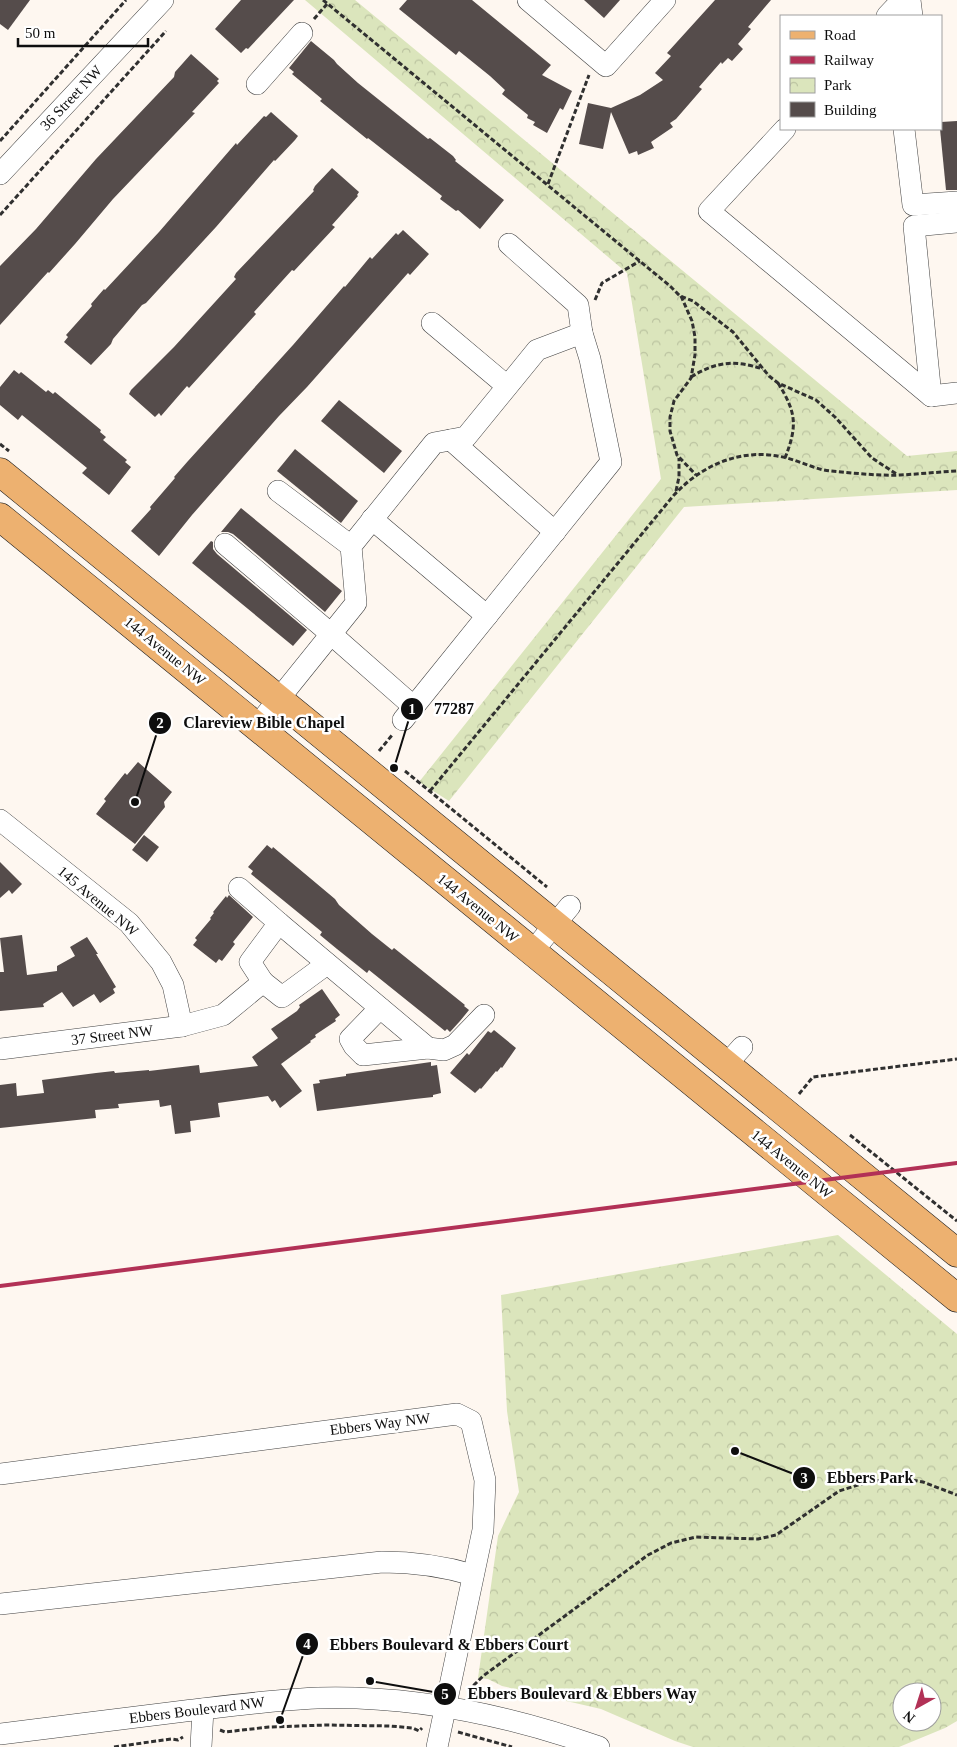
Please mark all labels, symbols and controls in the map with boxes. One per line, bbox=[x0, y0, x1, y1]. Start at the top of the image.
scale bar bbox=[18, 15, 148, 47]
legend bbox=[780, 15, 942, 130]
text: 50 m bbox=[25, 25, 56, 41]
text: Road bbox=[824, 27, 856, 43]
text: Railway bbox=[824, 52, 874, 68]
street label: 36 Street NW bbox=[37, 62, 106, 134]
text: Park bbox=[824, 77, 852, 93]
text: Building bbox=[824, 102, 877, 118]
street label: 144 Avenue NW bbox=[121, 613, 209, 689]
callout: 77287 bbox=[399, 693, 484, 724]
text: 77287 bbox=[434, 700, 474, 717]
text: 1 bbox=[408, 701, 416, 717]
callout: Clareview Bible Chapel bbox=[148, 707, 354, 738]
text: Clareview Bible Chapel bbox=[183, 714, 345, 732]
text: 2 bbox=[156, 715, 164, 731]
street label: 145 Avenue NW bbox=[55, 863, 142, 940]
street label: 144 Avenue NW bbox=[434, 870, 522, 946]
street label: 37 Street NW bbox=[70, 1022, 155, 1048]
street label: 144 Avenue NW bbox=[748, 1126, 836, 1202]
street label: Ebbers Way NW bbox=[329, 1410, 432, 1438]
callout: Ebbers Park bbox=[792, 1462, 923, 1493]
text: Ebbers Park bbox=[827, 1469, 913, 1486]
text: 3 bbox=[800, 1470, 808, 1486]
callout: Ebbers Boulevard & Ebbers Court bbox=[294, 1629, 578, 1660]
text: 4 bbox=[303, 1636, 311, 1652]
text: Ebbers Boulevard & Ebbers Court bbox=[329, 1636, 569, 1653]
callout: Ebbers Boulevard & Ebbers Way bbox=[432, 1678, 707, 1709]
north arrow bbox=[892, 1682, 942, 1732]
text: Ebbers Boulevard & Ebbers Way bbox=[467, 1685, 697, 1703]
text: 5 bbox=[441, 1686, 449, 1702]
street label: Ebbers Boulevard NW bbox=[128, 1694, 267, 1726]
text: N bbox=[900, 1708, 918, 1726]

